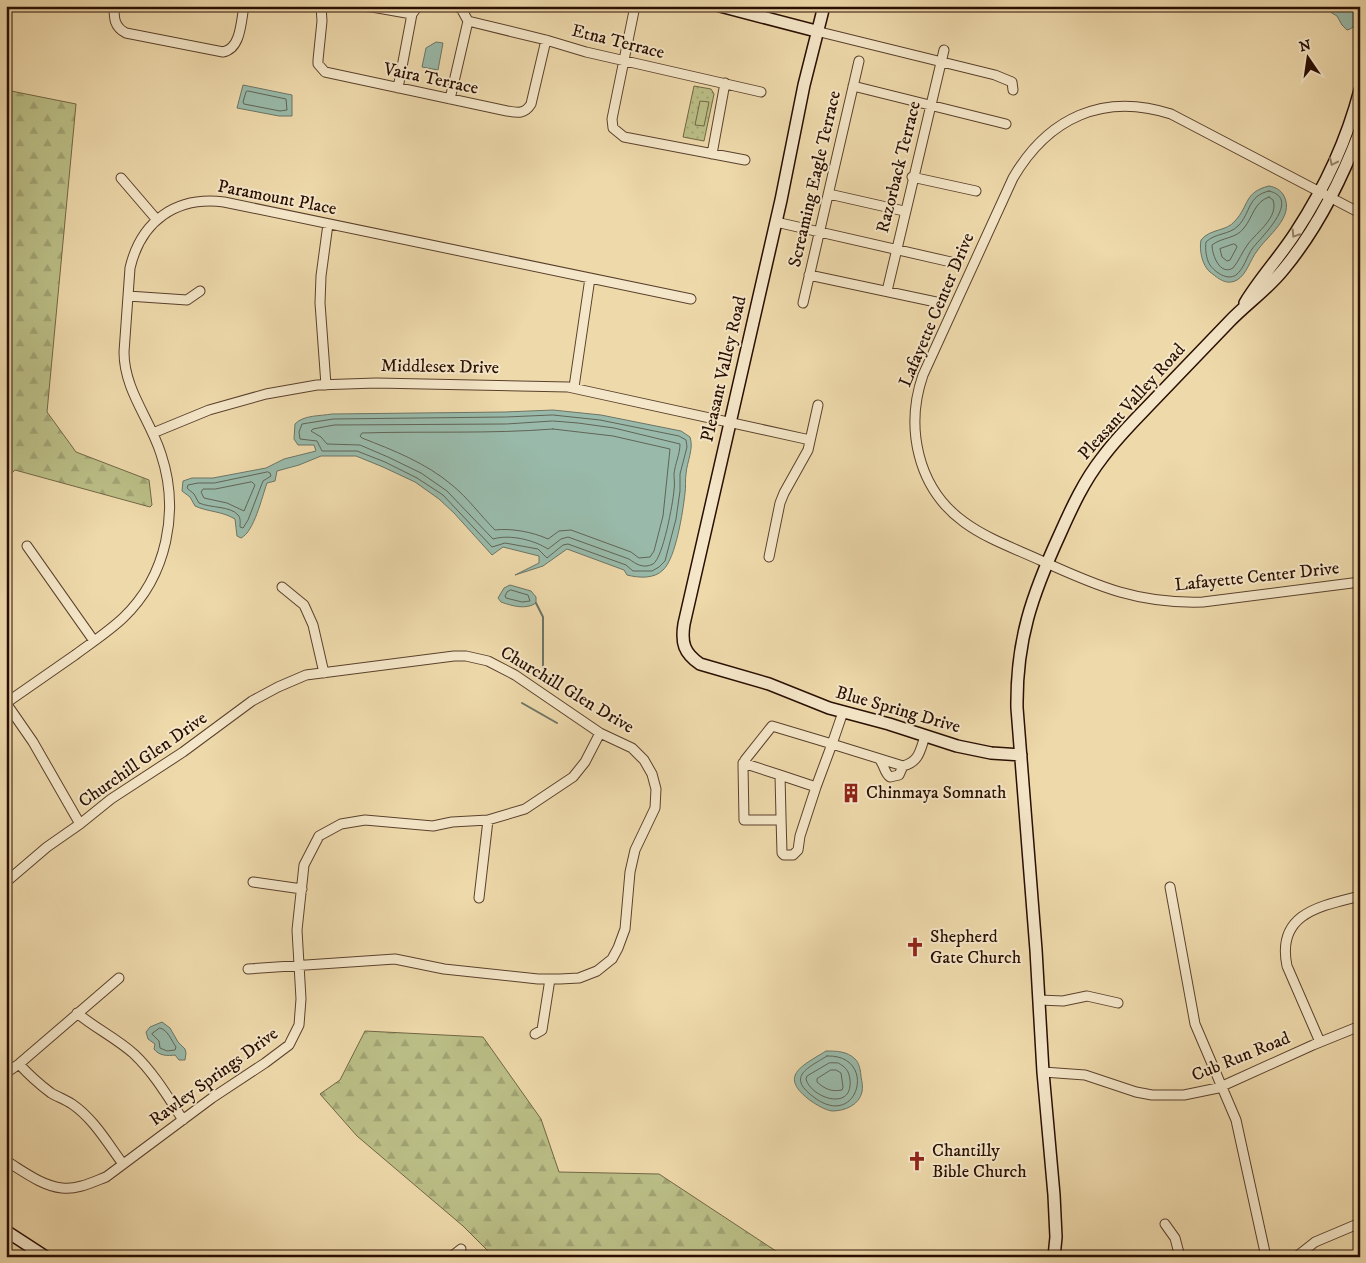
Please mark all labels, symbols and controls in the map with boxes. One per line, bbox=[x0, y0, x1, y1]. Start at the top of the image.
street label: Etna Terrace bbox=[569, 20, 667, 64]
north arrow bbox=[1284, 32, 1334, 82]
text: N bbox=[1298, 36, 1313, 56]
street label: Vaira Terrace bbox=[381, 58, 480, 100]
street label: Screaming Eagle Terrace bbox=[784, 89, 846, 269]
street label: Razorback Terrace bbox=[872, 99, 926, 235]
one-way arrow bbox=[1329, 157, 1340, 166]
street label: Paramount Place bbox=[216, 176, 338, 220]
one-way arrow bbox=[1291, 228, 1301, 237]
street label: Lafayette Center Drive bbox=[895, 230, 979, 390]
street label: Pleasant Valley Road bbox=[697, 294, 752, 444]
street label: Pleasant Valley Road bbox=[1074, 339, 1190, 465]
street label: Middlesex Drive bbox=[381, 355, 499, 379]
street label: Lafayette Center Drive bbox=[1174, 557, 1340, 597]
street label: Churchill Glen Drive bbox=[496, 641, 638, 739]
street label: Blue Spring Drive bbox=[833, 682, 963, 738]
street label: Churchill Glen Drive bbox=[74, 707, 212, 813]
building icon: Chinmaya Somnath bbox=[840, 782, 862, 804]
place label: Chinmaya Somnath bbox=[866, 782, 1007, 804]
place label: Shepherd Gate Church bbox=[930, 926, 1022, 969]
church icon: Shepherd Gate Church bbox=[904, 936, 926, 958]
street label: Rawley Springs Drive bbox=[145, 1023, 283, 1131]
street label: Cub Run Road bbox=[1189, 1027, 1293, 1087]
place label: Chantilly Bible Church bbox=[932, 1140, 1027, 1183]
church icon: Chantilly Bible Church bbox=[906, 1150, 928, 1172]

